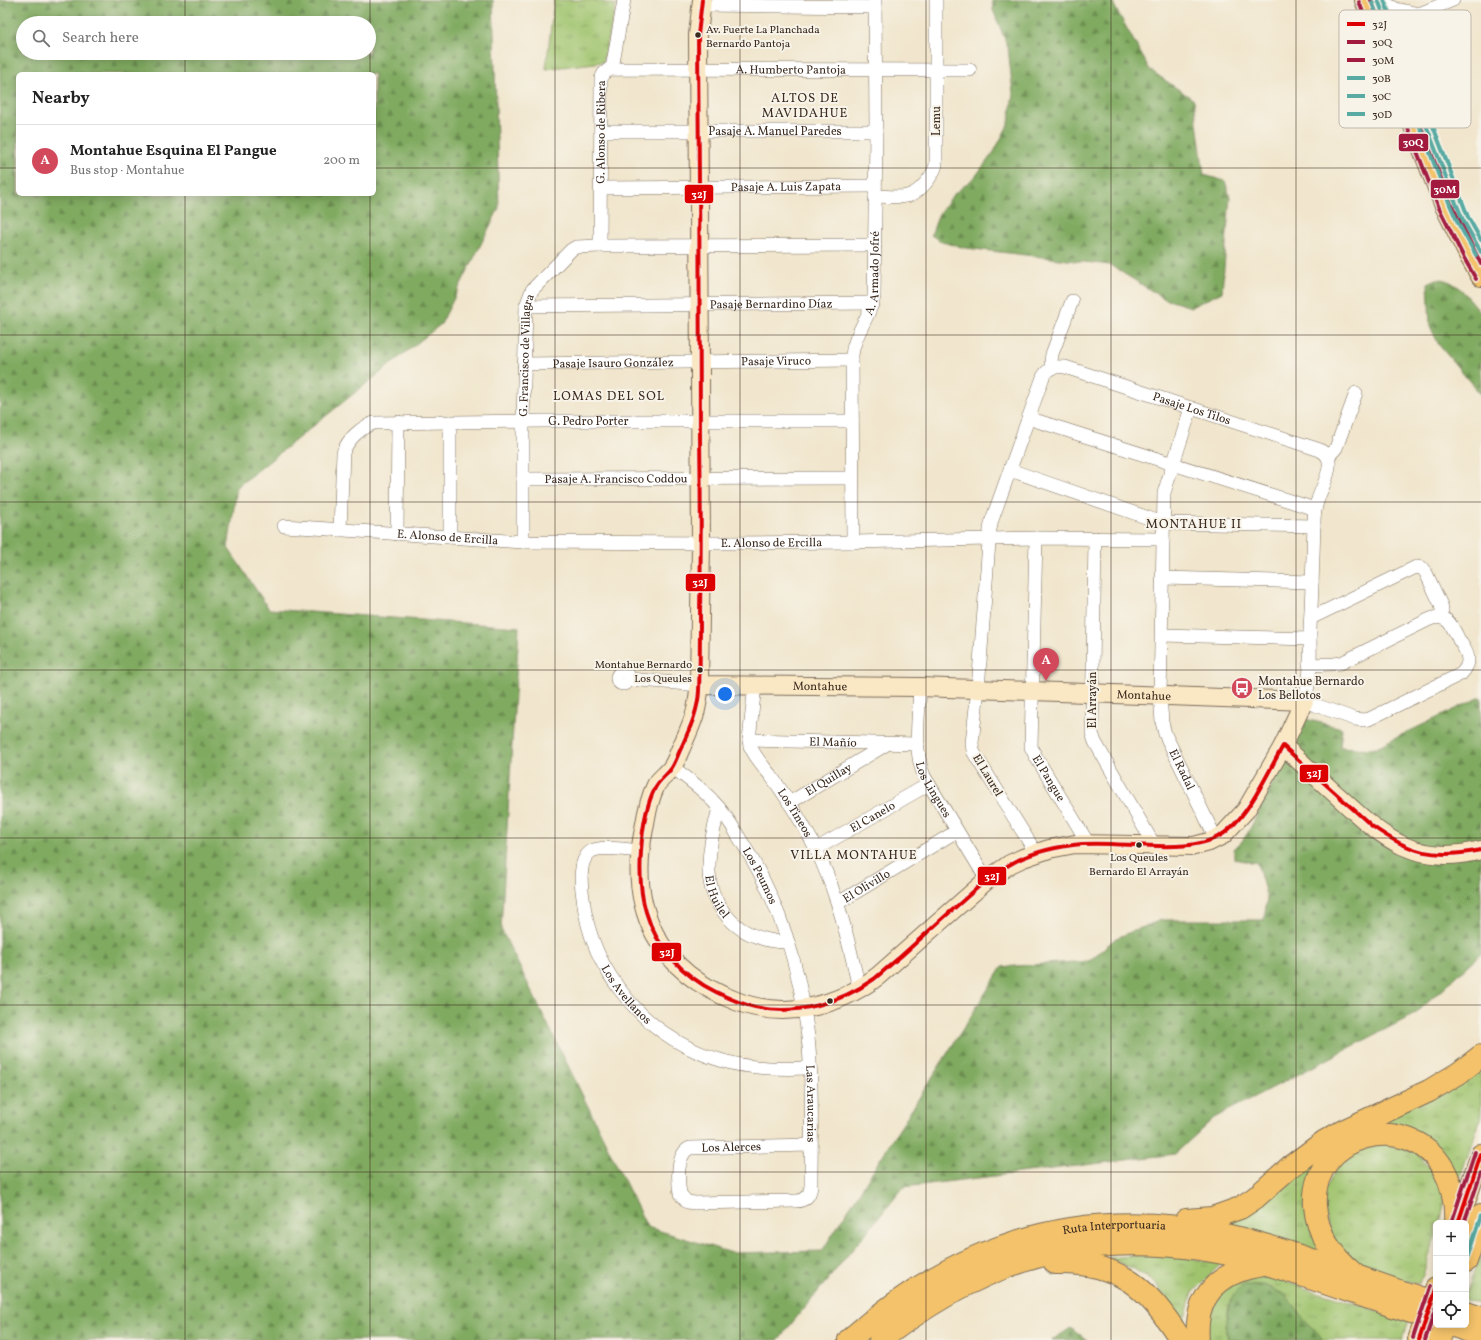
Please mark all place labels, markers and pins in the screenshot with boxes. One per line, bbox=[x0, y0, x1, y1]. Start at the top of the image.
place label: Av. Fuerte La Planchada Bernardo Pantoja bbox=[706, 23, 820, 52]
marker: Av. Fuerte La Planchada Bernardo Pantoja bbox=[693, 30, 703, 40]
pin: A bbox=[1033, 648, 1059, 681]
place label: Montahue Bernardo Los Queules bbox=[595, 658, 692, 687]
marker: Montahue Bernardo Los Queules bbox=[695, 665, 705, 675]
place label: Montahue Bernardo Los Bellotos bbox=[1258, 674, 1364, 704]
bus stop icon: Montahue Bernardo Los Bellotos bbox=[1229, 675, 1255, 701]
marker: Los Queules Bernardo El Arrayán bbox=[1134, 840, 1144, 850]
place label: Los Queules Bernardo El Arrayán bbox=[1089, 851, 1189, 880]
unlabelled marker bbox=[825, 996, 835, 1006]

